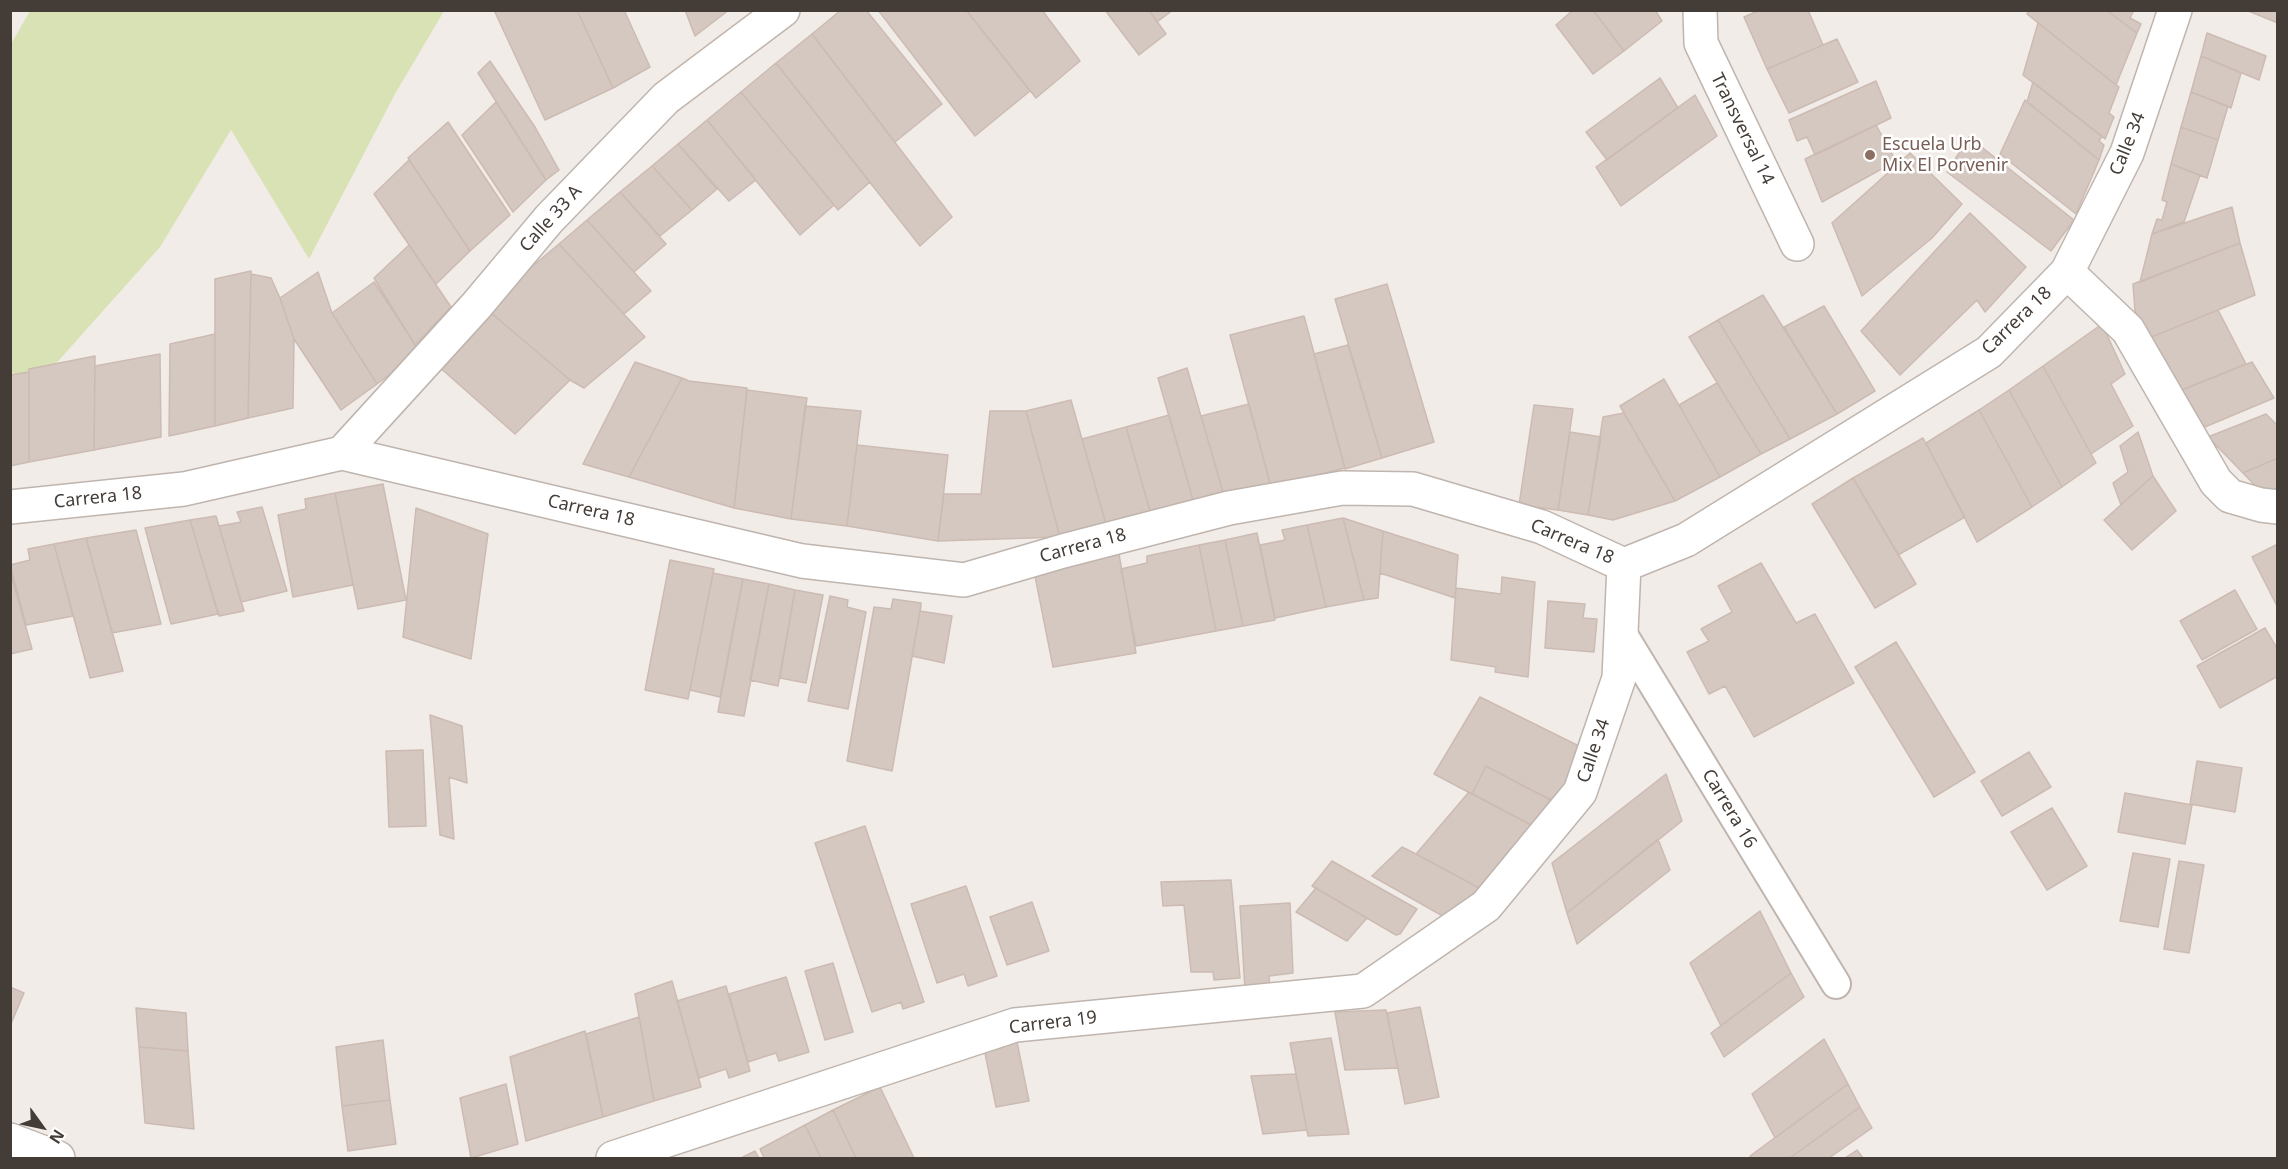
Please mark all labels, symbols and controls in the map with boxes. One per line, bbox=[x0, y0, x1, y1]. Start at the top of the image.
street label: Transversal 14 bbox=[1706, 70, 1778, 188]
street label: Calle 34 bbox=[2106, 109, 2150, 179]
place label: Escuela Urb Mix El Porvenir bbox=[1882, 134, 2008, 176]
marker: Escuela Urb Mix El Porvenir bbox=[1863, 148, 1877, 162]
street label: Calle 33 A bbox=[515, 181, 587, 257]
street label: Carrera 18 bbox=[1978, 282, 2056, 360]
street label: Carrera 18 bbox=[53, 483, 143, 513]
street label: Carrera 18 bbox=[545, 491, 637, 531]
street label: Carrera 18 bbox=[1527, 515, 1617, 569]
street label: Carrera 18 bbox=[1037, 524, 1129, 568]
street label: Calle 34 bbox=[1573, 716, 1615, 786]
street label: Carrera 16 bbox=[1697, 765, 1761, 853]
street label: Carrera 19 bbox=[1008, 1007, 1098, 1039]
north arrow bbox=[12, 1097, 72, 1157]
text: N bbox=[44, 1125, 70, 1148]

